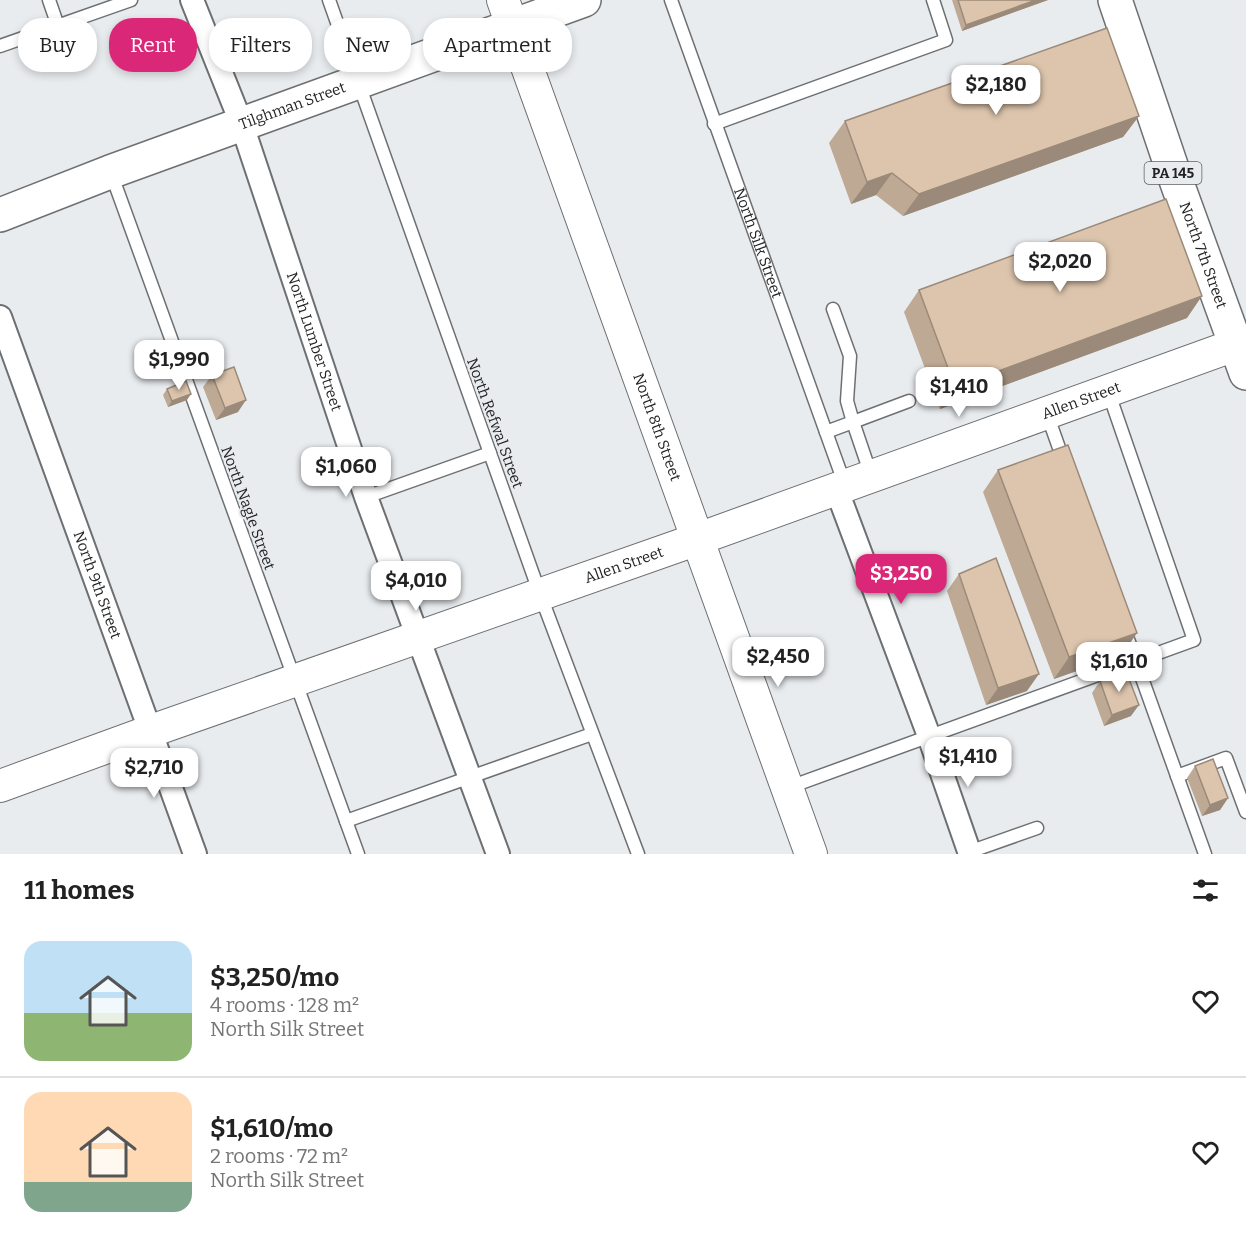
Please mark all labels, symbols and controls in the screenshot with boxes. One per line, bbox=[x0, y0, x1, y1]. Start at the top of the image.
chip: Buy bbox=[18, 18, 97, 72]
chip: Rent bbox=[109, 18, 197, 72]
chip: Filters bbox=[209, 18, 312, 72]
chip: New bbox=[324, 18, 411, 72]
chip: Apartment bbox=[423, 18, 572, 72]
pin: $2,180 bbox=[947, 65, 1045, 116]
text: $2,180 bbox=[965, 72, 1027, 96]
street label: Tilghman Street bbox=[236, 78, 349, 133]
road number: PA 145 bbox=[1144, 162, 1202, 184]
street label: North Silk Street bbox=[730, 185, 786, 301]
street label: North 7th Street bbox=[1176, 199, 1231, 311]
pin: $2,020 bbox=[1011, 242, 1109, 293]
text: $2,020 bbox=[1028, 249, 1092, 273]
street label: North Lumber Street bbox=[283, 270, 346, 414]
pin: $1,990 bbox=[130, 340, 228, 391]
text: $1,990 bbox=[148, 347, 210, 371]
street label: North Refwal Street bbox=[463, 355, 527, 491]
pin: $1,410 bbox=[910, 367, 1008, 418]
street label: North 8th Street bbox=[629, 371, 685, 484]
text: $1,410 bbox=[930, 374, 988, 398]
street label: Allen Street bbox=[1040, 378, 1124, 423]
street label: North Nagle Street bbox=[217, 444, 279, 573]
pin: $1,060 bbox=[297, 447, 395, 498]
text: $1,060 bbox=[315, 454, 377, 478]
street label: North 9th Street bbox=[69, 529, 125, 642]
street label: Allen Street bbox=[582, 543, 666, 587]
pin: $3,250 bbox=[852, 554, 950, 605]
pin: $4,010 bbox=[367, 561, 465, 612]
text: $3,250 bbox=[870, 561, 932, 585]
text: $4,010 bbox=[385, 568, 447, 592]
pin: $2,450 bbox=[729, 637, 827, 688]
pin: $1,610 bbox=[1070, 642, 1168, 693]
text: $2,450 bbox=[746, 644, 810, 668]
text: $1,610 bbox=[1090, 649, 1148, 673]
pin: $1,410 bbox=[919, 737, 1017, 788]
text: $1,410 bbox=[939, 744, 997, 768]
pin: $2,710 bbox=[105, 748, 203, 799]
text: $2,710 bbox=[124, 755, 184, 779]
icon: filters bbox=[1189, 874, 1222, 907]
text: 11 homes bbox=[24, 875, 135, 906]
text: $3,250/mo bbox=[210, 962, 339, 993]
icon: home bbox=[72, 965, 144, 1037]
icon: heart bbox=[1189, 985, 1222, 1018]
text: 4 rooms · 128 m² bbox=[210, 993, 359, 1017]
text: North Silk Street bbox=[210, 1017, 364, 1041]
text: $1,610/mo bbox=[210, 1113, 333, 1144]
icon: home bbox=[72, 1116, 144, 1188]
icon: heart bbox=[1189, 1136, 1222, 1169]
text: 2 rooms · 72 m² bbox=[210, 1144, 348, 1168]
text: North Silk Street bbox=[210, 1168, 364, 1192]

